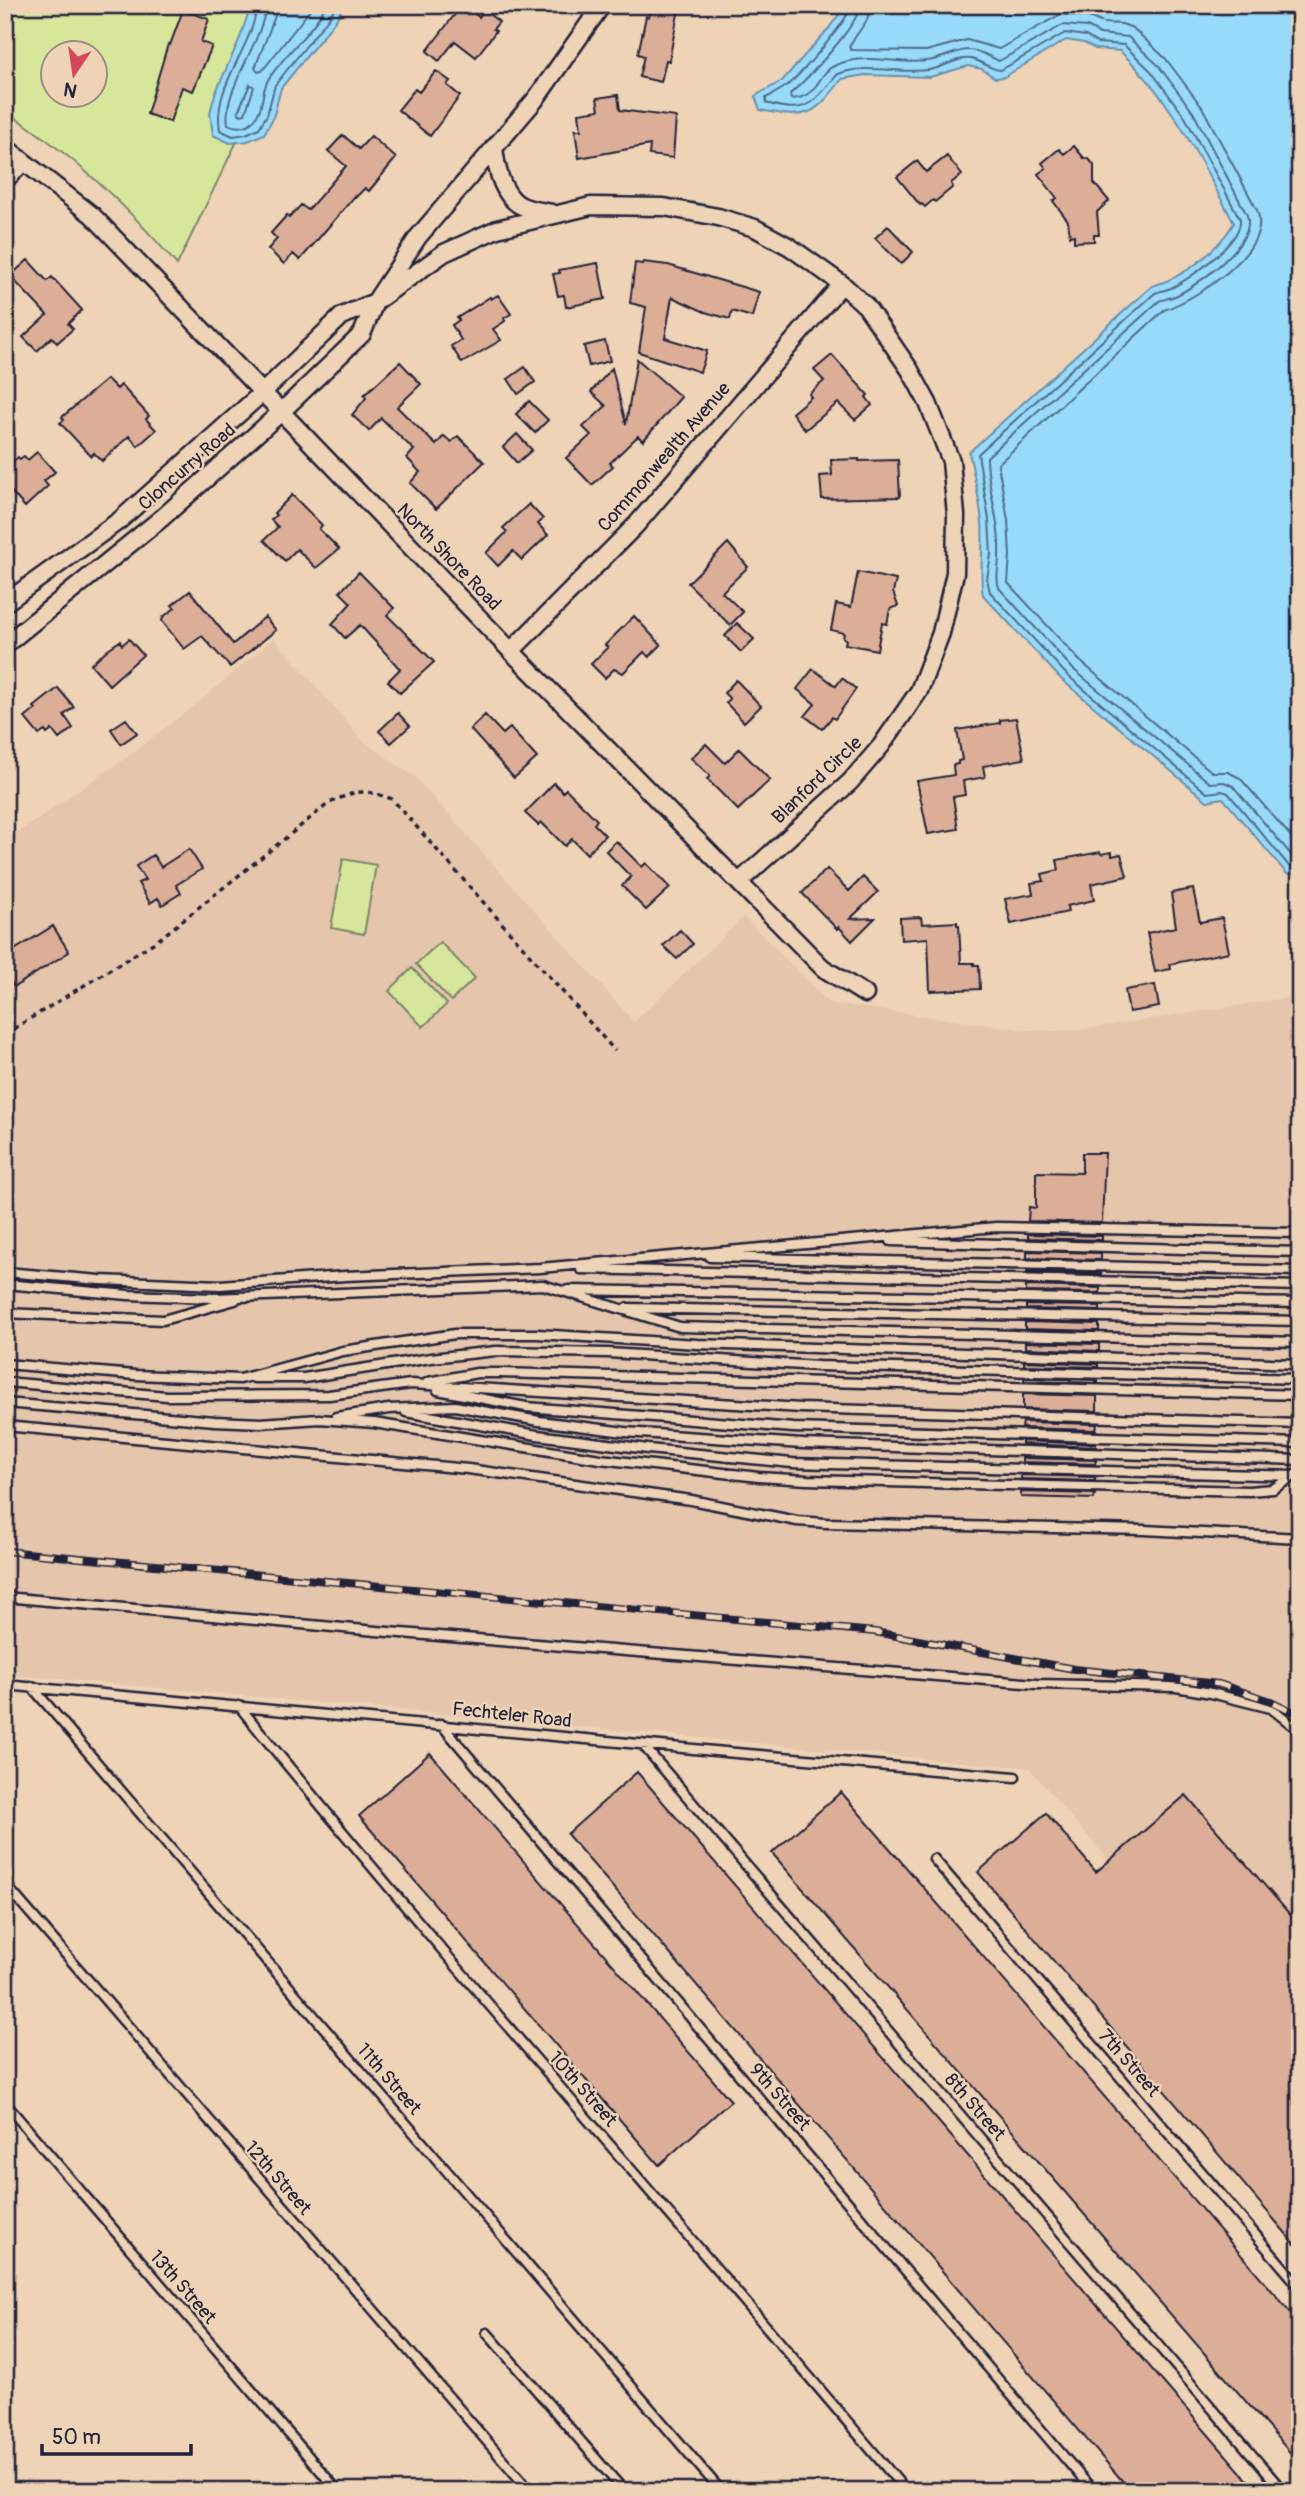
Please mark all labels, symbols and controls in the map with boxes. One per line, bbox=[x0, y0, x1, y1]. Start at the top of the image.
north arrow bbox=[38, 38, 108, 108]
text: N bbox=[61, 76, 79, 103]
street label: Commonwealth Avenue bbox=[592, 377, 736, 537]
street label: Cloncurry Road bbox=[133, 418, 241, 516]
street label: North Shore Road bbox=[392, 498, 506, 616]
street label: Blanford Circle bbox=[767, 731, 868, 829]
street label: Fechteler Road bbox=[451, 1697, 573, 1733]
street label: 7th Street bbox=[1093, 2024, 1165, 2102]
street label: 11th Street bbox=[351, 2038, 427, 2120]
street label: 10th Street bbox=[544, 2046, 623, 2132]
street label: 9th Street bbox=[744, 2058, 816, 2136]
street label: 8th Street bbox=[939, 2068, 1011, 2146]
street label: 12th Street bbox=[239, 2136, 317, 2220]
street label: 13th Street bbox=[144, 2245, 222, 2329]
scale bar bbox=[42, 2412, 191, 2456]
text: 50 m bbox=[52, 2424, 101, 2451]

